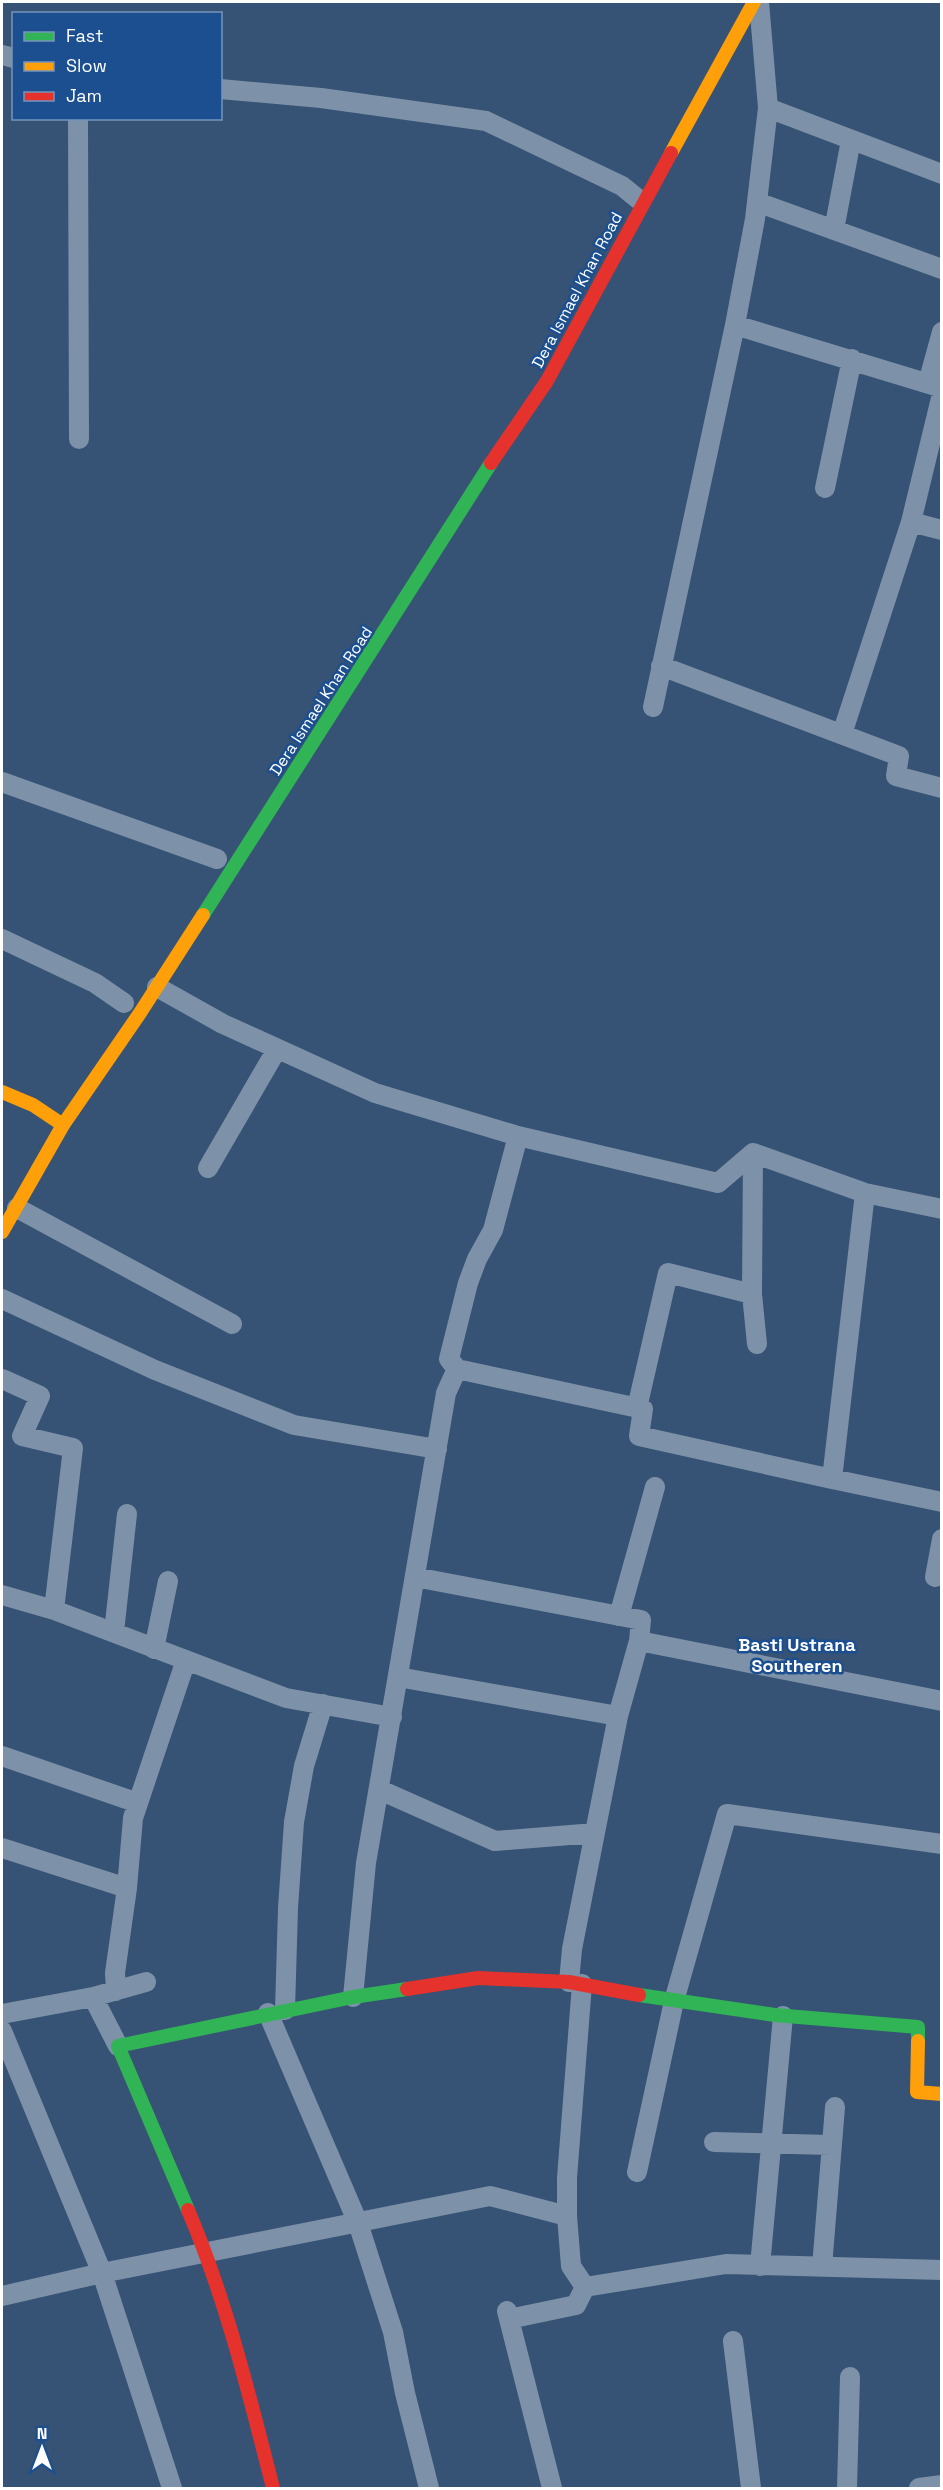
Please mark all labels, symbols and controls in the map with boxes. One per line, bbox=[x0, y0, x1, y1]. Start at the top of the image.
legend bbox=[12, 12, 222, 120]
text: Fast bbox=[66, 24, 103, 47]
text: Slow bbox=[66, 54, 107, 77]
text: Jam bbox=[66, 84, 102, 107]
street label: Dera Ismael Khan Road bbox=[527, 208, 627, 372]
street label: Dera Ismael Khan Road bbox=[265, 622, 377, 780]
district label: Basti Ustrana Southeren bbox=[738, 1633, 856, 1677]
north arrow bbox=[12, 2418, 72, 2478]
text: N bbox=[37, 2423, 47, 2444]

